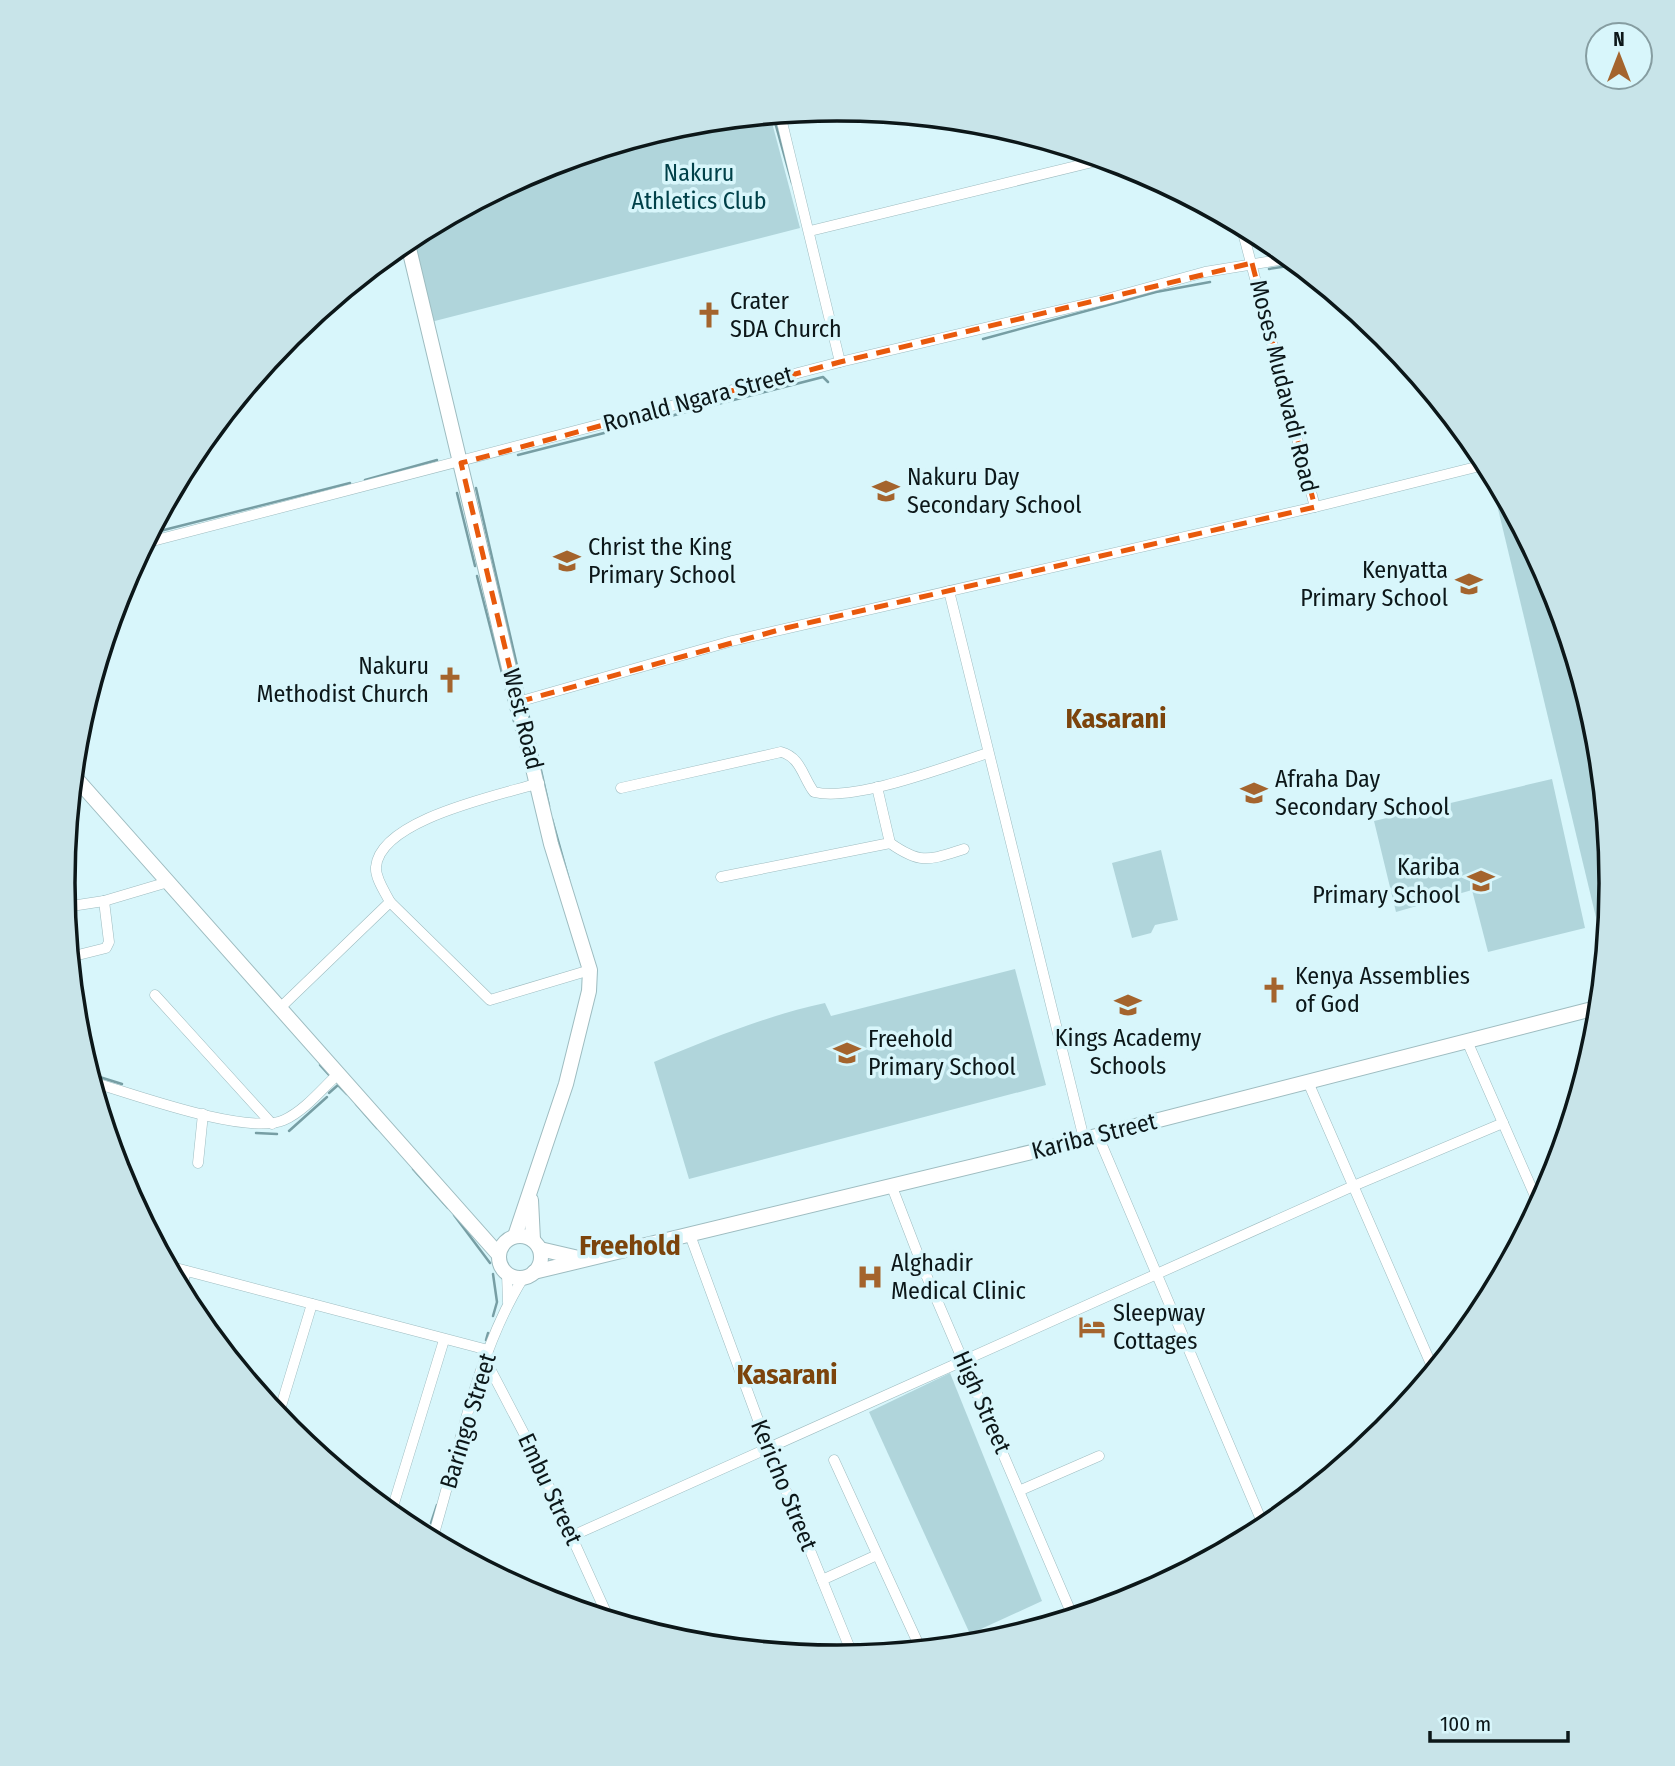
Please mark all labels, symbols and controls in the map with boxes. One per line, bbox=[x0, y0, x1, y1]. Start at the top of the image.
north arrow bbox=[1584, 21, 1654, 91]
text: N bbox=[1613, 28, 1625, 51]
park label: Nakuru Athletics Club bbox=[632, 159, 766, 215]
street label: Moses Mudavadi Road bbox=[1244, 277, 1324, 495]
place label: Crater SDA Church bbox=[730, 287, 842, 343]
church icon: Crater SDA Church bbox=[694, 300, 724, 330]
street label: Ronald Ngara Street bbox=[600, 360, 796, 438]
place label: Nakuru Day Secondary School bbox=[907, 463, 1082, 519]
school or university icon: Nakuru Day Secondary School bbox=[871, 476, 901, 506]
place label: Christ the King Primary School bbox=[588, 533, 736, 589]
school or university icon: Christ the King Primary School bbox=[552, 546, 582, 576]
place label: Kenyatta Primary School bbox=[1300, 556, 1448, 612]
school or university icon: Kenyatta Primary School bbox=[1454, 569, 1484, 599]
place label: Nakuru Methodist Church bbox=[257, 652, 429, 708]
church icon: Nakuru Methodist Church bbox=[435, 665, 465, 695]
street label: West Road bbox=[497, 666, 549, 772]
district label: Kasarani bbox=[1065, 702, 1167, 735]
place label: Afraha Day Secondary School bbox=[1275, 765, 1450, 821]
school or university icon: Afraha Day Secondary School bbox=[1239, 778, 1269, 808]
place label: Kariba Primary School bbox=[1312, 853, 1460, 909]
school or university icon: Kariba Primary School bbox=[1466, 866, 1496, 896]
place label: Kenya Assemblies of God bbox=[1295, 962, 1470, 1018]
church icon: Kenya Assemblies of God bbox=[1259, 975, 1289, 1005]
school or university icon: Kings Academy Schools bbox=[1113, 990, 1143, 1020]
place label: Kings Academy Schools bbox=[1055, 1024, 1202, 1080]
place label: Freehold Primary School bbox=[868, 1025, 1016, 1081]
school or university icon: Freehold Primary School bbox=[832, 1038, 862, 1068]
street label: Kariba Street bbox=[1029, 1107, 1159, 1165]
district label: Freehold bbox=[579, 1229, 681, 1262]
place label: Alghadir Medical Clinic bbox=[891, 1249, 1026, 1305]
hospital icon: Alghadir Medical Clinic bbox=[855, 1262, 885, 1292]
place label: Sleepway Cottages bbox=[1113, 1299, 1205, 1355]
hotel icon: Sleepway Cottages bbox=[1077, 1312, 1107, 1342]
street label: High Street bbox=[947, 1346, 1017, 1458]
street label: Baringo Street bbox=[434, 1350, 502, 1492]
district label: Kasarani bbox=[736, 1358, 838, 1391]
street label: Kericho Street bbox=[745, 1415, 823, 1555]
street label: Embu Street bbox=[512, 1429, 588, 1549]
scale bar bbox=[1430, 1700, 1568, 1744]
text: 100 m bbox=[1440, 1711, 1491, 1737]

